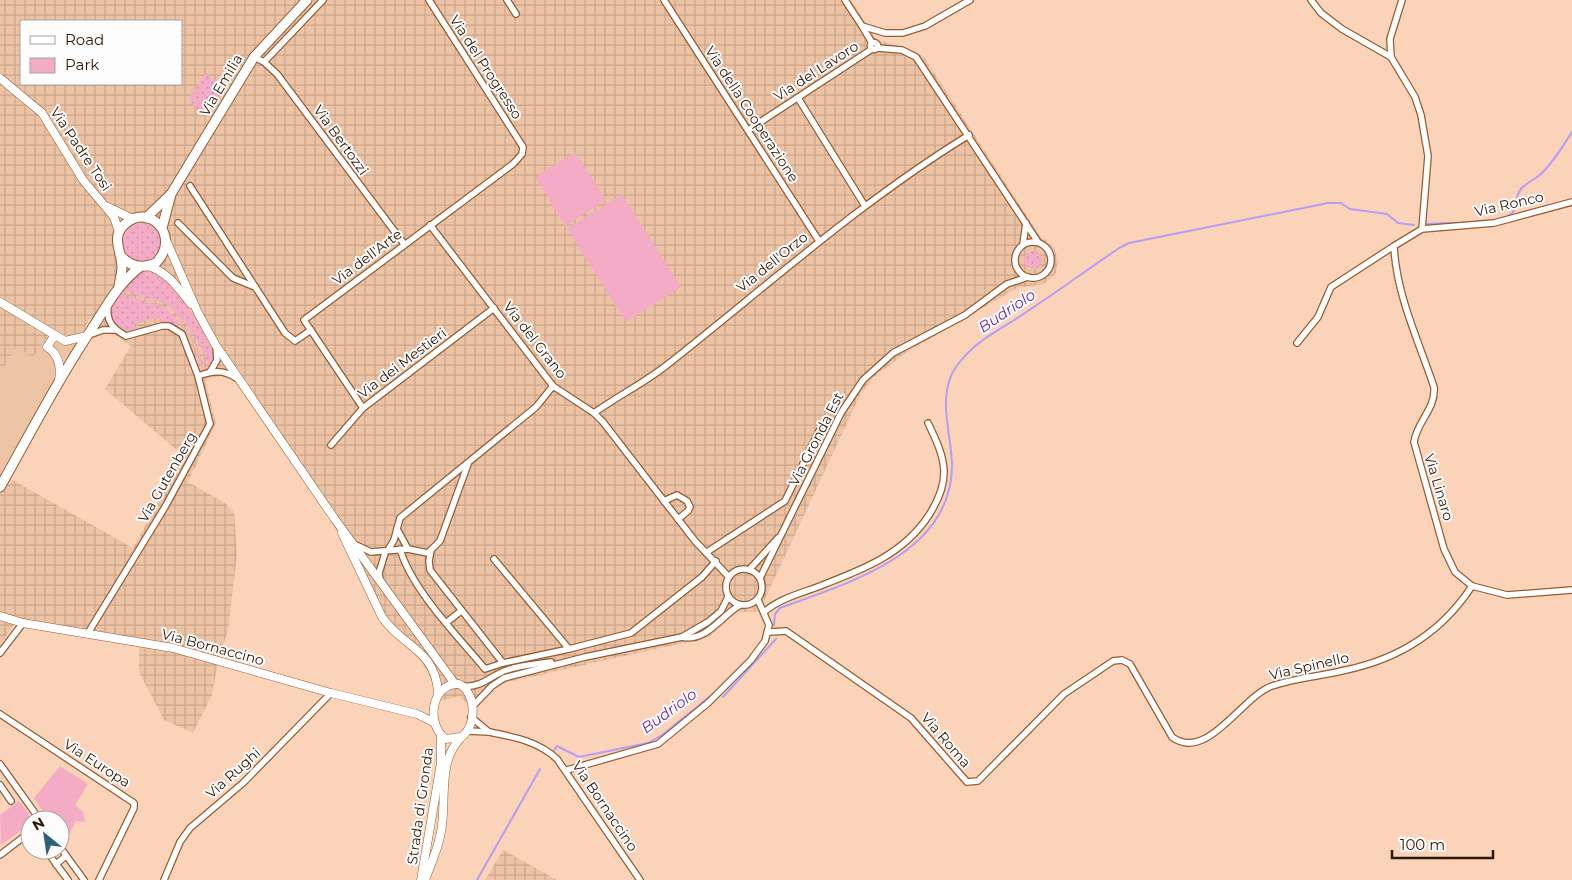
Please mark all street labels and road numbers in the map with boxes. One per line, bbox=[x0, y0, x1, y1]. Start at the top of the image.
street label: Via del Progresso bbox=[446, 12, 526, 123]
street label: Via del Lavoro bbox=[770, 37, 862, 105]
street label: Via della Cooperazione bbox=[701, 43, 803, 185]
street label: Via Emilia bbox=[196, 51, 246, 119]
street label: Via Bertozzi bbox=[310, 101, 372, 179]
street label: Via Padre Tosi bbox=[46, 104, 116, 194]
street label: Via Ronco bbox=[1473, 187, 1545, 221]
street label: Via dell'Arte bbox=[329, 225, 405, 289]
street label: Via dell'Orzo bbox=[733, 228, 811, 296]
street label: Via del Grano bbox=[499, 298, 571, 382]
street label: Via dei Mestieri bbox=[354, 324, 450, 402]
street label: Via Gronda Est bbox=[785, 389, 848, 489]
street label: Via Gutenberg bbox=[134, 428, 200, 526]
street label: Via Linaro bbox=[1420, 451, 1458, 523]
street label: Via Bornaccino bbox=[160, 625, 266, 669]
street label: Via Spinello bbox=[1267, 648, 1351, 684]
street label: Via Roma bbox=[917, 709, 975, 771]
street label: Via Europa bbox=[60, 735, 134, 791]
street label: Via Rughi bbox=[202, 744, 264, 802]
street label: Strada di Gronda bbox=[403, 746, 437, 866]
street label: Via Bornaccino bbox=[568, 757, 642, 855]

